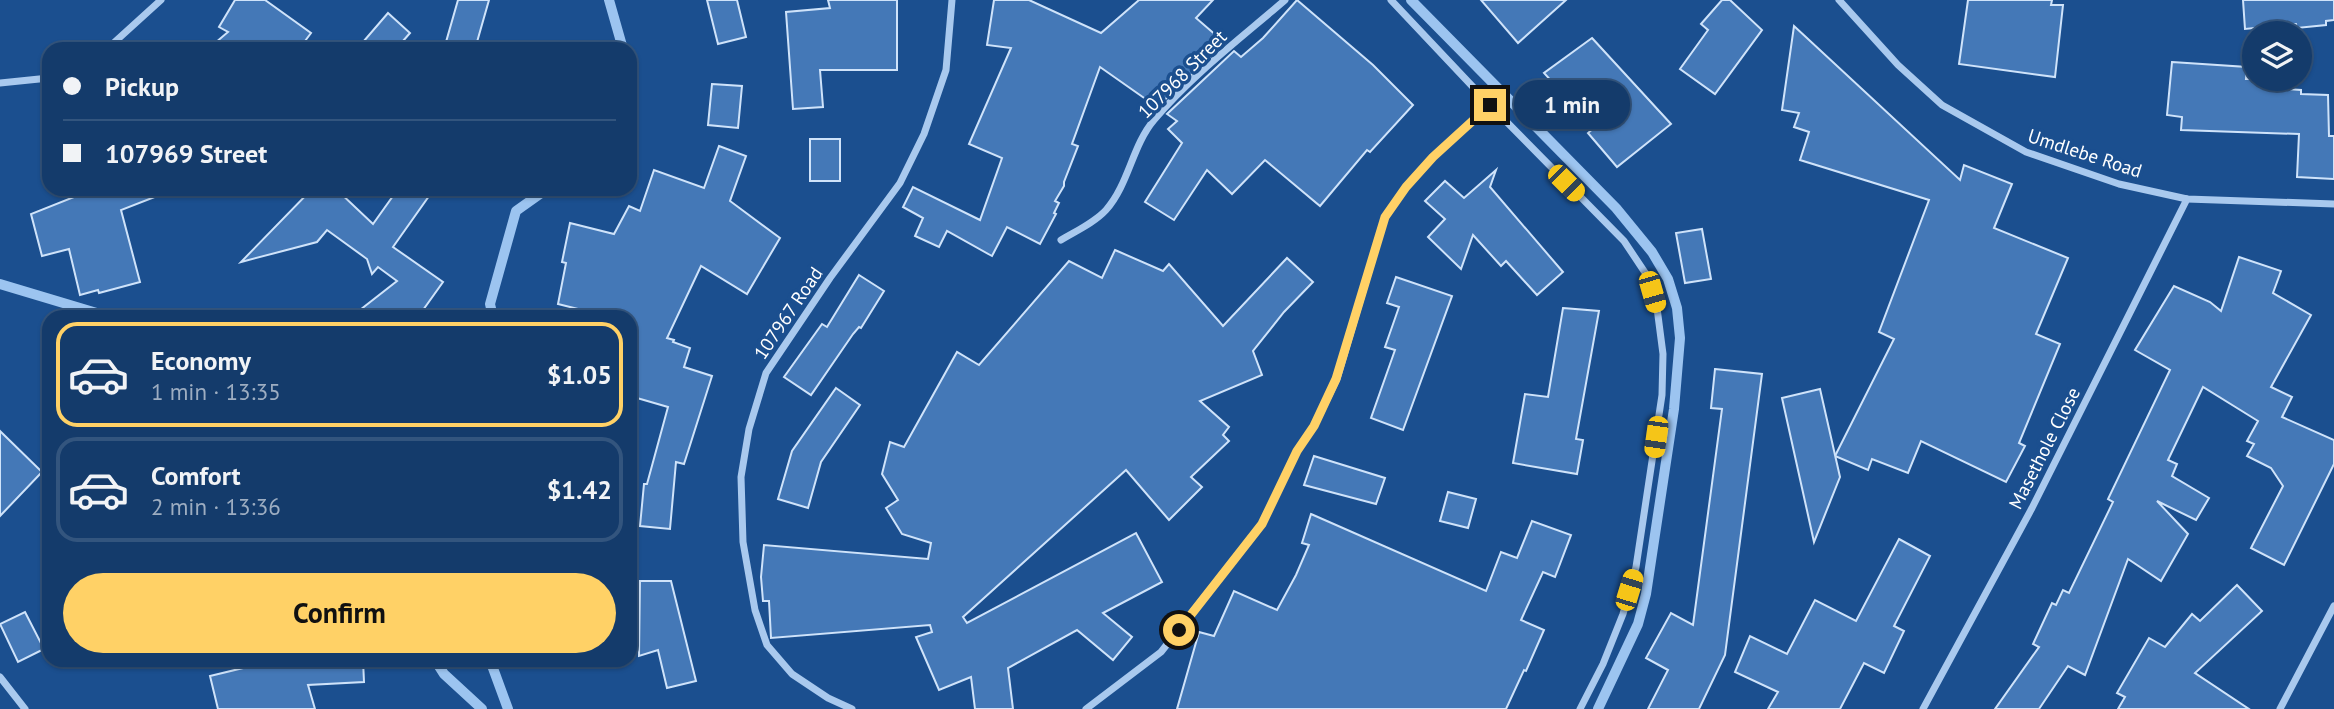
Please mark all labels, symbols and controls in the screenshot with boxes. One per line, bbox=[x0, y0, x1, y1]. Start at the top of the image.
map controls bbox=[2242, 21, 2312, 91]
button: layers bbox=[2242, 21, 2312, 91]
street label: 107968 Street bbox=[1133, 24, 1232, 123]
text: Pickup bbox=[105, 70, 179, 103]
callout: 1 min bbox=[1514, 80, 1630, 130]
route end bbox=[1474, 89, 1506, 121]
text: 1 min bbox=[1544, 90, 1600, 119]
street label: Umdlebe Road bbox=[2025, 123, 2145, 183]
text: 107969 Street bbox=[105, 137, 267, 170]
car bbox=[1544, 161, 1589, 205]
street label: 107967 Road bbox=[748, 262, 828, 364]
car bbox=[1637, 269, 1668, 315]
icon: car bbox=[67, 343, 130, 406]
text: Economy bbox=[151, 344, 251, 377]
text: $1.05 bbox=[547, 358, 612, 391]
text: 1 min · 13:35 bbox=[151, 377, 281, 406]
street label: Masethole Close bbox=[2003, 383, 2085, 513]
car bbox=[1643, 415, 1670, 459]
icon: car bbox=[67, 458, 130, 521]
text: Comfort bbox=[151, 459, 241, 492]
text: $1.42 bbox=[547, 473, 612, 506]
text: 2 min · 13:36 bbox=[151, 492, 281, 521]
car bbox=[1613, 567, 1646, 613]
button: Confirm bbox=[63, 573, 616, 653]
route start bbox=[1163, 614, 1195, 646]

